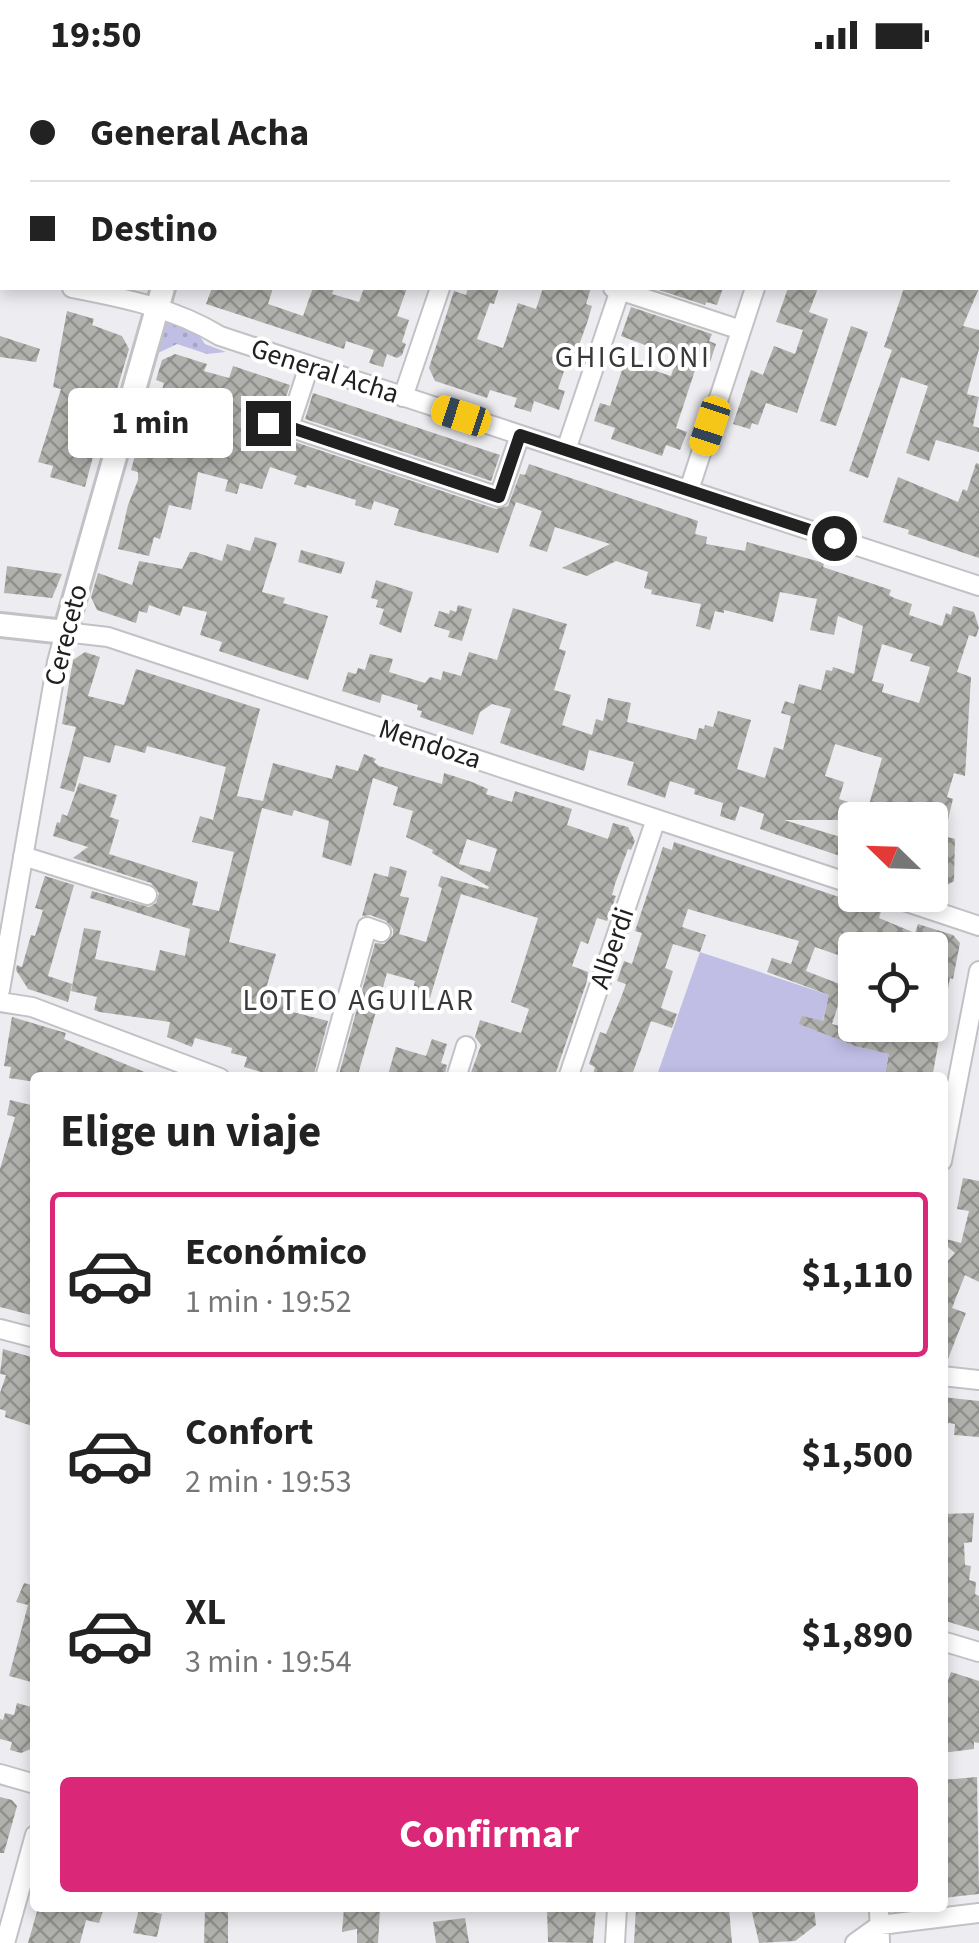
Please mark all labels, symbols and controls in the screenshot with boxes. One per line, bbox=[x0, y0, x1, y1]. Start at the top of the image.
text: 19:50 bbox=[50, 8, 142, 62]
text: General Acha bbox=[90, 106, 309, 160]
text: Destino bbox=[90, 202, 218, 256]
street label: General Acha bbox=[246, 328, 404, 414]
district label: GHIGLIONI bbox=[555, 336, 711, 379]
callout: 1 min bbox=[68, 388, 233, 458]
car bbox=[428, 392, 494, 440]
car bbox=[686, 393, 734, 459]
text: 1 min bbox=[112, 400, 189, 446]
route end bbox=[246, 401, 291, 446]
route start bbox=[812, 516, 857, 561]
street label: Cereceto bbox=[34, 580, 98, 690]
street label: Mendoza bbox=[374, 709, 486, 779]
north arrow bbox=[838, 802, 948, 912]
map controls bbox=[838, 802, 948, 1042]
street label: Alberdi bbox=[579, 902, 645, 994]
button: locate bbox=[838, 932, 948, 1042]
district label: LOTEO AGUILAR bbox=[242, 979, 476, 1022]
text: Elige un viaje bbox=[60, 1100, 321, 1164]
text: Económico bbox=[185, 1225, 367, 1279]
icon: car bbox=[65, 1230, 155, 1320]
text: $1,110 bbox=[801, 1248, 913, 1302]
text: 1 min · 19:52 bbox=[185, 1279, 352, 1325]
text: Confort bbox=[185, 1405, 313, 1459]
icon: car bbox=[65, 1410, 155, 1500]
text: $1,500 bbox=[801, 1428, 913, 1482]
text: 2 min · 19:53 bbox=[185, 1459, 352, 1505]
text: XL bbox=[185, 1585, 226, 1639]
icon: car bbox=[65, 1590, 155, 1680]
text: $1,890 bbox=[801, 1608, 913, 1662]
text: 3 min · 19:54 bbox=[185, 1639, 352, 1685]
button: Confirmar bbox=[60, 1777, 918, 1892]

